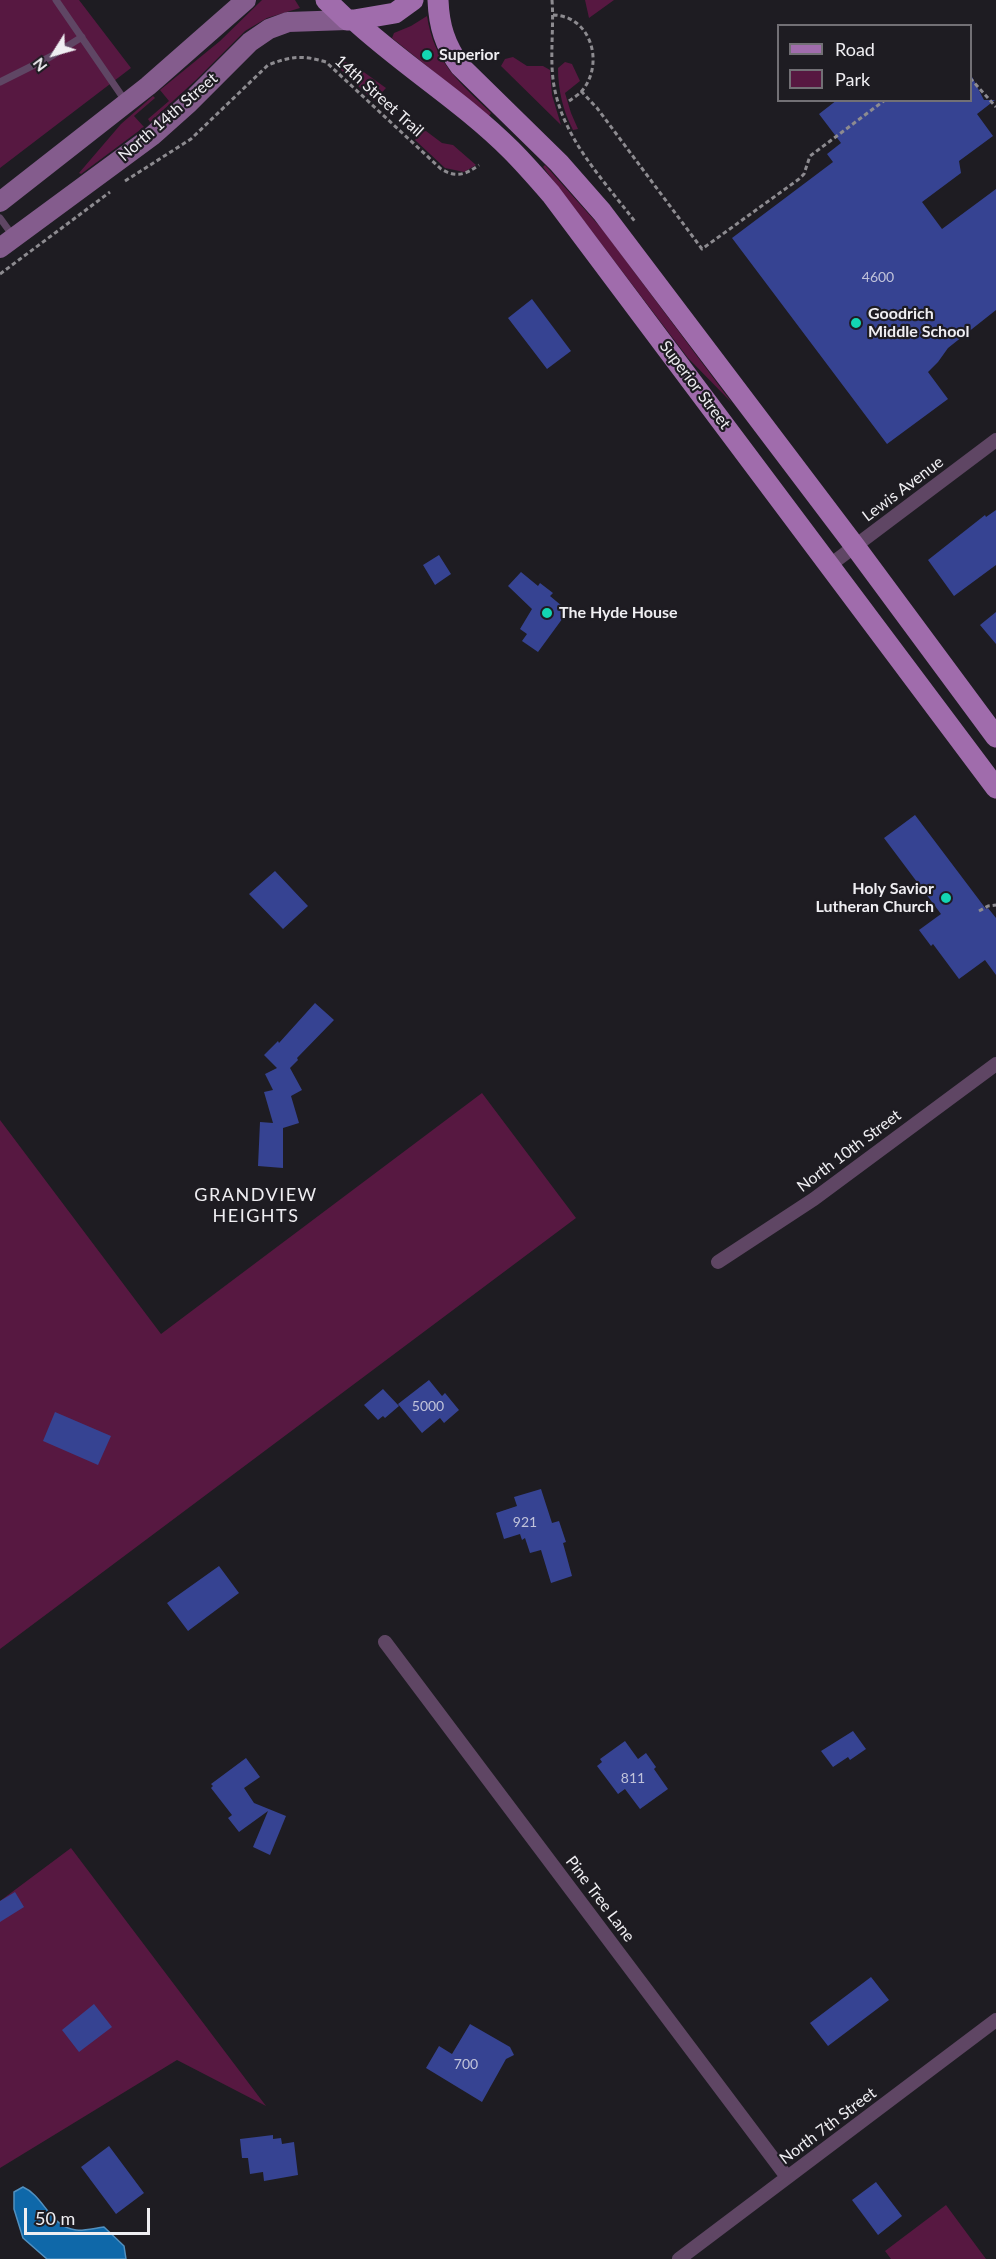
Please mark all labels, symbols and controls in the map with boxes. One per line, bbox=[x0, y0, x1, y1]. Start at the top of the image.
north arrow bbox=[24, 24, 84, 84]
legend bbox=[777, 24, 972, 102]
text: Road bbox=[835, 38, 875, 60]
place label: Superior bbox=[439, 45, 499, 65]
marker: Superior bbox=[420, 48, 434, 62]
street label: 14th Street Trail bbox=[331, 51, 427, 141]
text: N bbox=[28, 54, 51, 76]
text: Park bbox=[835, 68, 870, 90]
street label: North 14th Street bbox=[115, 69, 221, 165]
house number: 4600 bbox=[862, 269, 894, 285]
place label: Goodrich Middle School bbox=[868, 304, 969, 342]
marker: Goodrich Middle School bbox=[849, 316, 863, 330]
street label: Superior Street bbox=[656, 337, 734, 433]
street label: Lewis Avenue bbox=[859, 452, 947, 526]
place label: The Hyde House bbox=[559, 603, 678, 623]
marker: The Hyde House bbox=[540, 606, 554, 620]
place label: Holy Savior Lutheran Church bbox=[815, 879, 934, 917]
marker: Holy Savior Lutheran Church bbox=[939, 891, 953, 905]
street label: North 10th Street bbox=[793, 1106, 905, 1196]
district label: GRANDVIEW HEIGHTS bbox=[194, 1184, 318, 1226]
house number: 5000 bbox=[412, 1398, 444, 1414]
house number: 921 bbox=[513, 1514, 537, 1530]
house number: 811 bbox=[621, 1770, 645, 1786]
street label: Pine Tree Lane bbox=[561, 1852, 639, 1946]
house number: 700 bbox=[454, 2056, 478, 2072]
street label: North 7th Street bbox=[776, 2083, 880, 2169]
scale bar bbox=[27, 2196, 153, 2234]
text: 50 m bbox=[35, 2207, 75, 2229]

